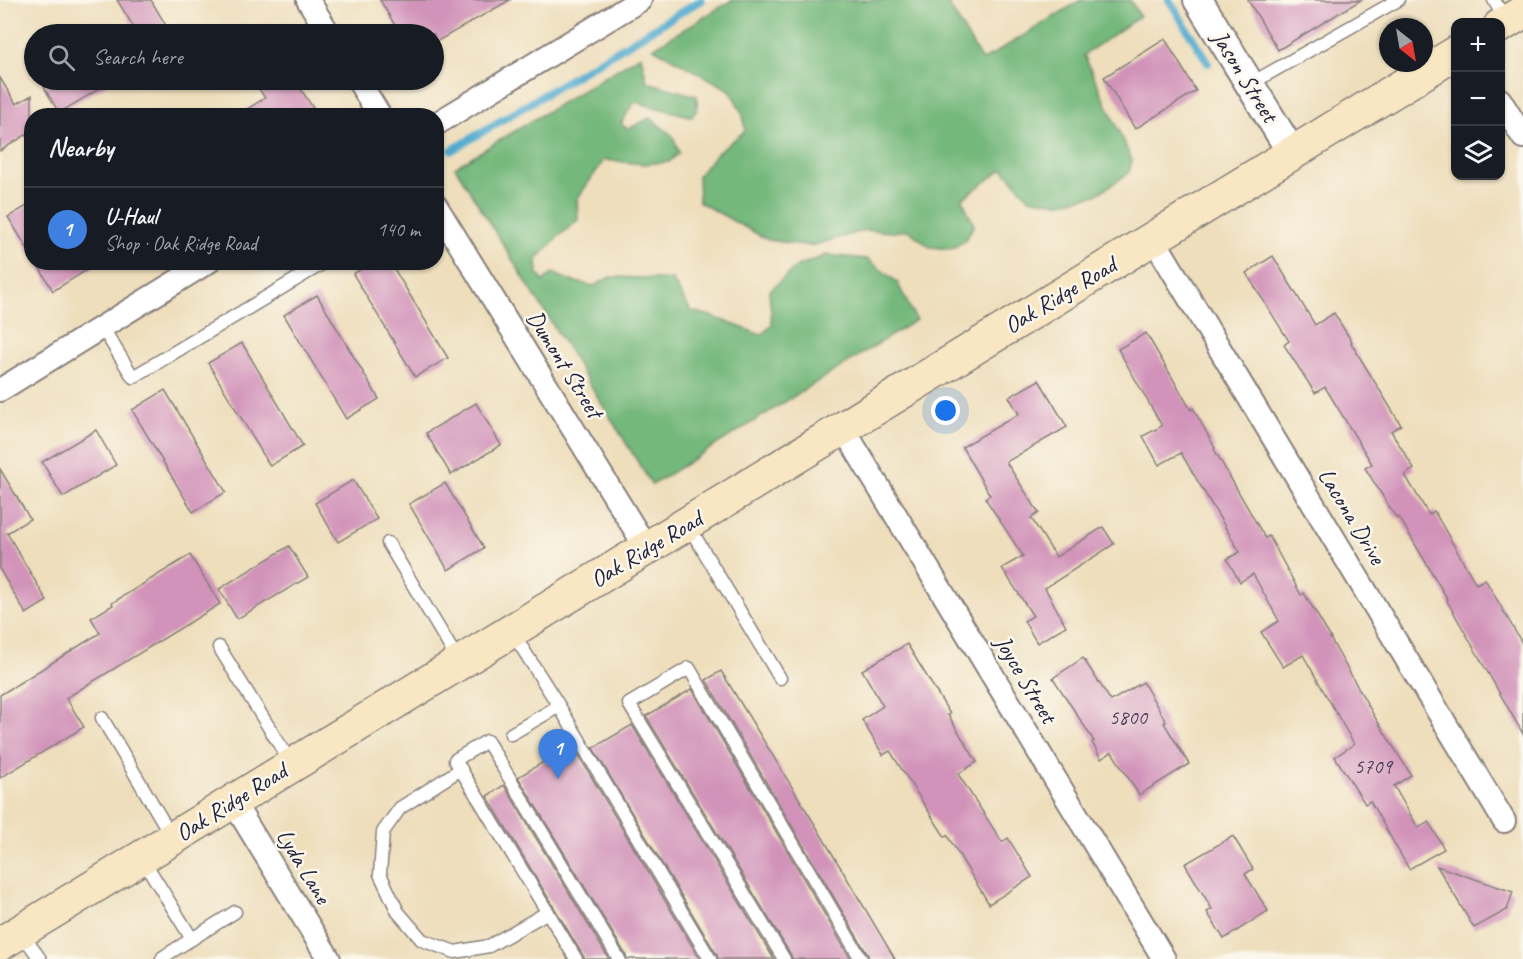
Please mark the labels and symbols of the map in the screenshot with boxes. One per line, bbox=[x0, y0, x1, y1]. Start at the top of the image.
north arrow bbox=[1379, 18, 1433, 72]
street label: Jason Street bbox=[1205, 24, 1286, 129]
street label: Oak Ridge Road bbox=[999, 248, 1125, 340]
street label: Dumont Street bbox=[520, 305, 612, 426]
your location bbox=[931, 396, 960, 425]
street label: Lacona Drive bbox=[1312, 462, 1394, 572]
street label: Oak Ridge Road bbox=[585, 502, 711, 594]
street label: Joyce Street bbox=[988, 629, 1065, 730]
house number: 5800 bbox=[1109, 704, 1148, 730]
pin: 1 bbox=[538, 730, 578, 779]
house number: 5709 bbox=[1354, 753, 1393, 779]
street label: Oak Ridge Road bbox=[170, 754, 295, 848]
street label: Lyda Lane bbox=[270, 823, 339, 911]

